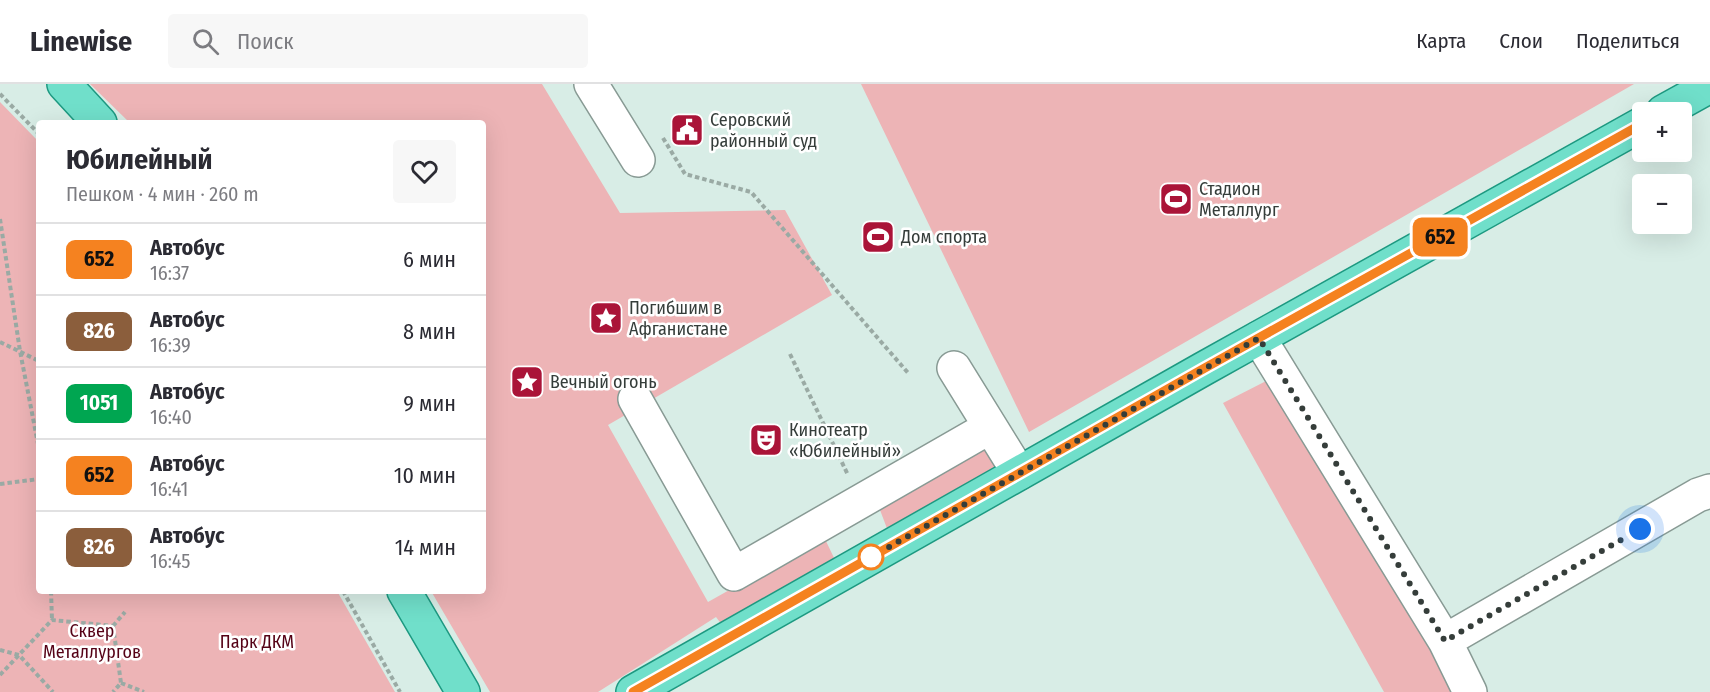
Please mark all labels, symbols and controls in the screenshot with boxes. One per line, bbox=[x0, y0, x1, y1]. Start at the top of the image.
search box bbox=[168, 14, 588, 68]
text: Linewise bbox=[30, 25, 132, 58]
icon: search bbox=[189, 25, 222, 58]
text: Поиск bbox=[237, 28, 293, 55]
text: Карта bbox=[1416, 28, 1466, 54]
text: Слои bbox=[1499, 28, 1543, 54]
text: Поделиться bbox=[1576, 28, 1680, 54]
map controls bbox=[1632, 102, 1692, 234]
button: + bbox=[1632, 102, 1692, 162]
place label: Серовский районный суд bbox=[710, 109, 817, 152]
public building icon: Серовский районный суд bbox=[669, 112, 705, 148]
button: heart bbox=[393, 140, 456, 203]
text: Юбилейный bbox=[66, 143, 212, 176]
button: − bbox=[1632, 174, 1692, 234]
place label: Стадион Металлург bbox=[1199, 178, 1279, 221]
sports icon: Стадион Металлург bbox=[1158, 181, 1194, 217]
text: Пешком · 4 мин · 260 m bbox=[66, 182, 259, 206]
line badge: 652 bbox=[1406, 218, 1474, 256]
sports icon: Дом спорта bbox=[860, 219, 896, 255]
text: 652 bbox=[1425, 224, 1455, 250]
place label: Дом спорта bbox=[900, 226, 987, 248]
text: Автобус bbox=[150, 234, 225, 261]
text: 652 bbox=[84, 246, 114, 272]
text: 6 мин bbox=[403, 246, 456, 273]
text: 16:37 bbox=[150, 261, 189, 285]
place label: Погибшим в Афганистане bbox=[629, 297, 728, 340]
place icon: Погибшим в Афганистане bbox=[588, 300, 624, 336]
text: Автобус bbox=[150, 306, 225, 333]
text: 826 bbox=[83, 318, 115, 344]
text: 8 мин bbox=[403, 318, 456, 345]
text: 16:39 bbox=[150, 333, 191, 357]
place icon: Вечный огонь bbox=[509, 364, 545, 400]
place label: Вечный огонь bbox=[550, 371, 656, 393]
text: Автобус bbox=[150, 378, 225, 405]
text: 1051 bbox=[80, 390, 118, 416]
text: 9 мин bbox=[403, 390, 456, 417]
text: 16:40 bbox=[150, 405, 192, 429]
place label: Кинотеатр «Юбилейный» bbox=[789, 419, 901, 462]
theatre icon: Кинотеатр «Юбилейный» bbox=[748, 422, 784, 458]
text: Автобус bbox=[150, 450, 225, 477]
text: 652 bbox=[84, 462, 114, 488]
text: 10 мин bbox=[394, 462, 456, 489]
text: 16:41 bbox=[150, 477, 188, 501]
your location bbox=[1625, 514, 1655, 544]
text: Автобус bbox=[150, 522, 225, 549]
text: 826 bbox=[83, 534, 115, 560]
text: 14 мин bbox=[395, 534, 456, 561]
unlabelled marker bbox=[858, 544, 884, 570]
text: 16:45 bbox=[150, 549, 191, 573]
park label: Сквер Металлургов bbox=[43, 620, 141, 663]
park label: Парк ДКМ bbox=[220, 631, 294, 653]

